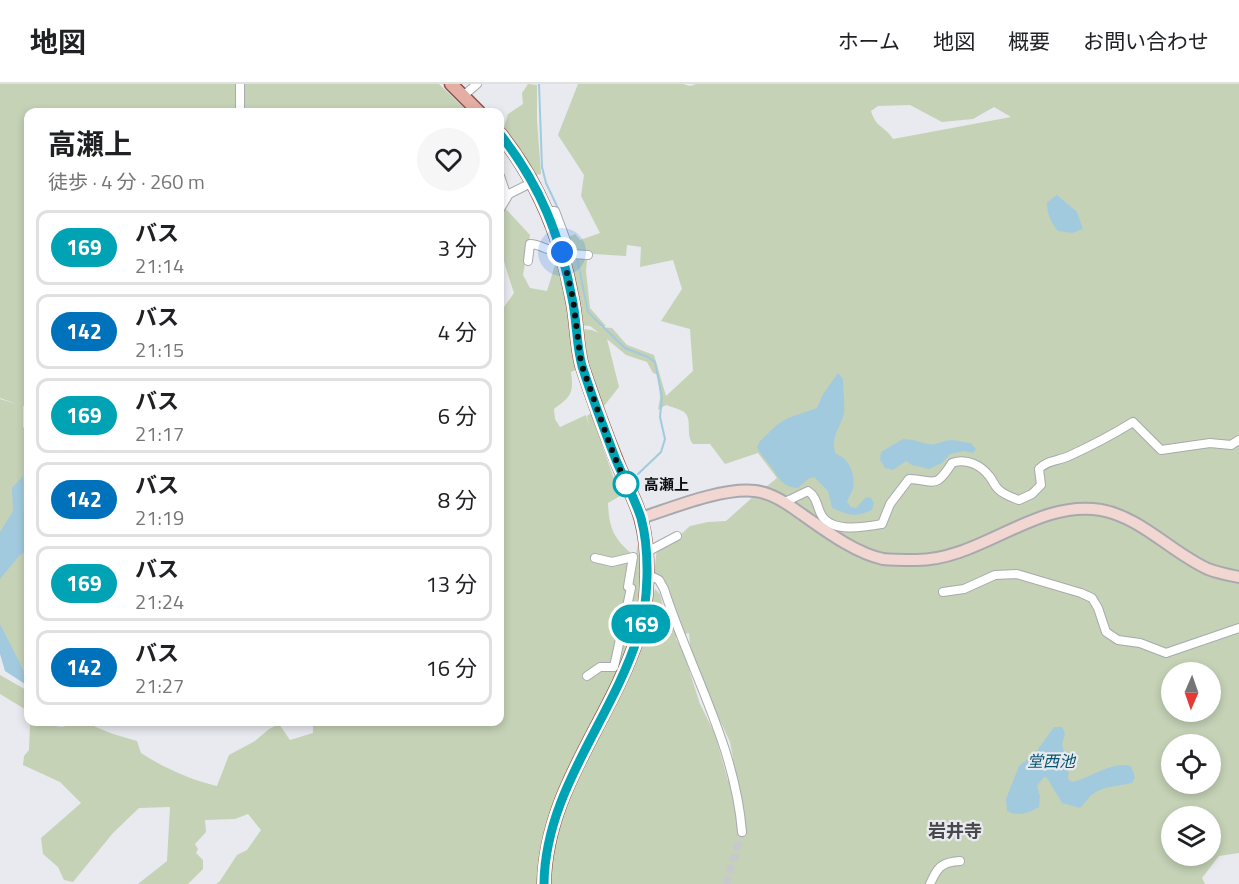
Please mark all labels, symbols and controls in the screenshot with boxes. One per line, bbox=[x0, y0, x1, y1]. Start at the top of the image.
text: 地図 bbox=[30, 20, 86, 63]
text: ホーム bbox=[838, 25, 900, 57]
text: 地図 bbox=[933, 25, 975, 57]
text: 概要 bbox=[1008, 25, 1050, 57]
text: お問い合わせ bbox=[1083, 25, 1209, 57]
text: 高瀬上 bbox=[48, 122, 132, 165]
button: heart bbox=[417, 128, 480, 191]
text: 徒歩 · 4 分 · 260 m bbox=[48, 166, 205, 197]
text: バス bbox=[135, 216, 179, 250]
text: 169 bbox=[66, 231, 102, 263]
text: 3 分 bbox=[438, 231, 477, 265]
your location bbox=[547, 237, 577, 267]
text: 21:14 bbox=[135, 250, 184, 281]
text: バス bbox=[135, 300, 179, 334]
text: 142 bbox=[66, 315, 102, 347]
text: 4 分 bbox=[438, 315, 477, 349]
text: 21:15 bbox=[135, 334, 184, 365]
text: バス bbox=[135, 384, 179, 418]
text: 169 bbox=[66, 399, 102, 431]
text: 6 分 bbox=[438, 399, 477, 433]
text: 21:17 bbox=[135, 418, 184, 449]
text: バス bbox=[135, 468, 179, 502]
marker: 高瀬上 bbox=[613, 471, 639, 497]
place label: 高瀬上 bbox=[644, 473, 689, 496]
text: 142 bbox=[66, 483, 102, 515]
text: 8 分 bbox=[438, 483, 477, 517]
text: 21:19 bbox=[135, 502, 184, 533]
text: バス bbox=[135, 552, 179, 586]
text: 169 bbox=[66, 567, 102, 599]
text: 13 分 bbox=[426, 567, 477, 601]
text: 21:24 bbox=[135, 586, 184, 617]
line badge: 169 bbox=[606, 604, 676, 644]
text: 169 bbox=[623, 608, 659, 640]
text: バス bbox=[135, 636, 179, 670]
text: 142 bbox=[66, 651, 102, 683]
text: 16 分 bbox=[426, 651, 477, 685]
north arrow bbox=[1161, 662, 1221, 722]
map controls bbox=[1161, 662, 1221, 866]
text: 21:27 bbox=[135, 670, 184, 701]
button: locate bbox=[1161, 734, 1221, 794]
water label: 堂西池 bbox=[1027, 749, 1077, 773]
button: layers bbox=[1161, 806, 1221, 866]
district label: 岩井寺 bbox=[928, 817, 982, 844]

